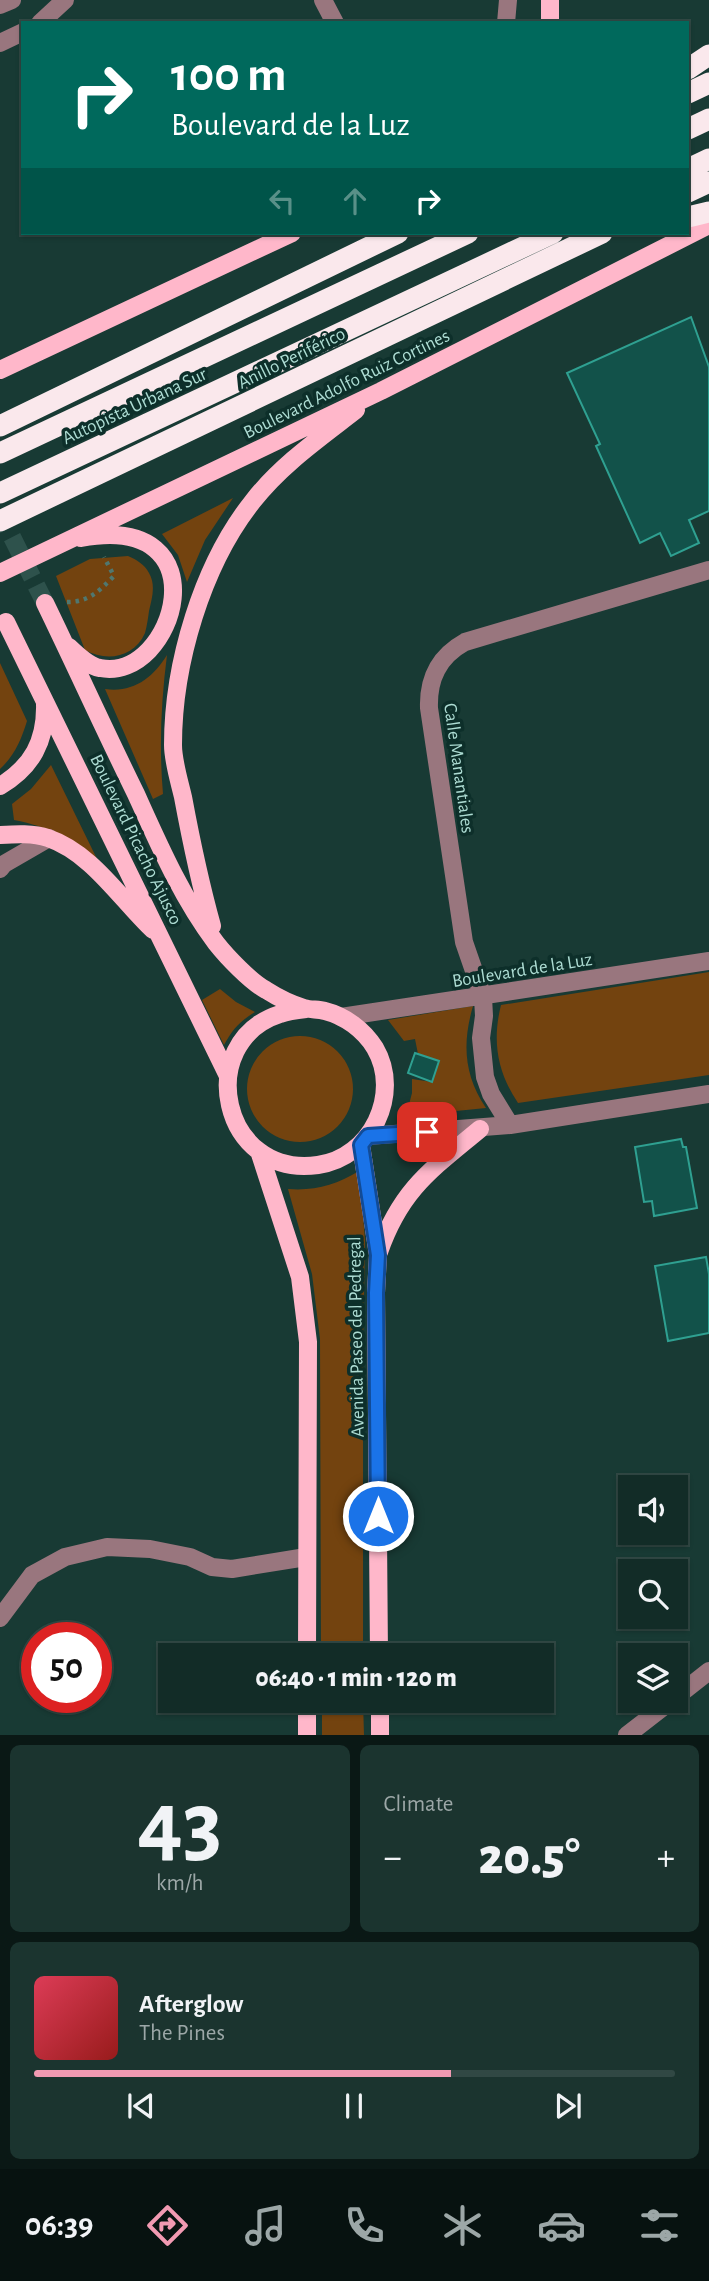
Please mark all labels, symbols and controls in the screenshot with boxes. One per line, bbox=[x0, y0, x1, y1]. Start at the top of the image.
icon: right bbox=[56, 49, 147, 140]
text: 100 m bbox=[171, 51, 287, 100]
text: Boulevard de la Luz bbox=[171, 109, 410, 141]
icon: left bbox=[263, 182, 301, 220]
icon: ahead bbox=[336, 182, 374, 220]
icon: right bbox=[409, 182, 447, 220]
street label: Anillo Periférico bbox=[235, 324, 348, 393]
street label: Boulevard Adolfo Ruiz Cortines bbox=[241, 326, 453, 443]
street label: Autopista Urbana Sur bbox=[59, 365, 210, 448]
street label: Calle Manantiales bbox=[440, 702, 477, 835]
street label: Boulevard Picacho Ajusco bbox=[86, 751, 185, 928]
street label: Boulevard de la Luz bbox=[451, 950, 594, 991]
pin bbox=[397, 1102, 457, 1162]
icon: arrive bbox=[408, 1113, 446, 1151]
street label: Avenida Paseo del Pedregal bbox=[345, 1236, 368, 1438]
map controls bbox=[618, 1475, 688, 1713]
button: sound bbox=[618, 1475, 688, 1545]
position arrow bbox=[341, 1479, 415, 1553]
button: search bbox=[618, 1559, 688, 1629]
speed limit sign: 50 bbox=[21, 1622, 112, 1713]
button: layers bbox=[618, 1643, 688, 1713]
text: 06:40 · 1 min · 120 m bbox=[255, 1665, 457, 1691]
text: 43 bbox=[137, 1779, 222, 1870]
text: Climate bbox=[384, 1793, 453, 1816]
text: 20.5° bbox=[478, 1831, 580, 1883]
text: − bbox=[384, 1839, 402, 1877]
text: + bbox=[657, 1839, 675, 1877]
text: km/h bbox=[156, 1872, 203, 1895]
text: Afterglow bbox=[139, 1991, 243, 2017]
text: The Pines bbox=[139, 2022, 225, 2045]
icon: previous bbox=[122, 2087, 160, 2125]
icon: pause bbox=[335, 2087, 373, 2125]
icon: next bbox=[549, 2087, 587, 2125]
icon: directions bbox=[143, 2201, 192, 2250]
icon: music bbox=[241, 2201, 290, 2250]
icon: phone bbox=[340, 2201, 389, 2250]
icon: climate bbox=[438, 2201, 487, 2250]
icon: car bbox=[537, 2201, 586, 2250]
icon: filters bbox=[635, 2201, 684, 2250]
text: 06:39 bbox=[25, 2209, 93, 2241]

